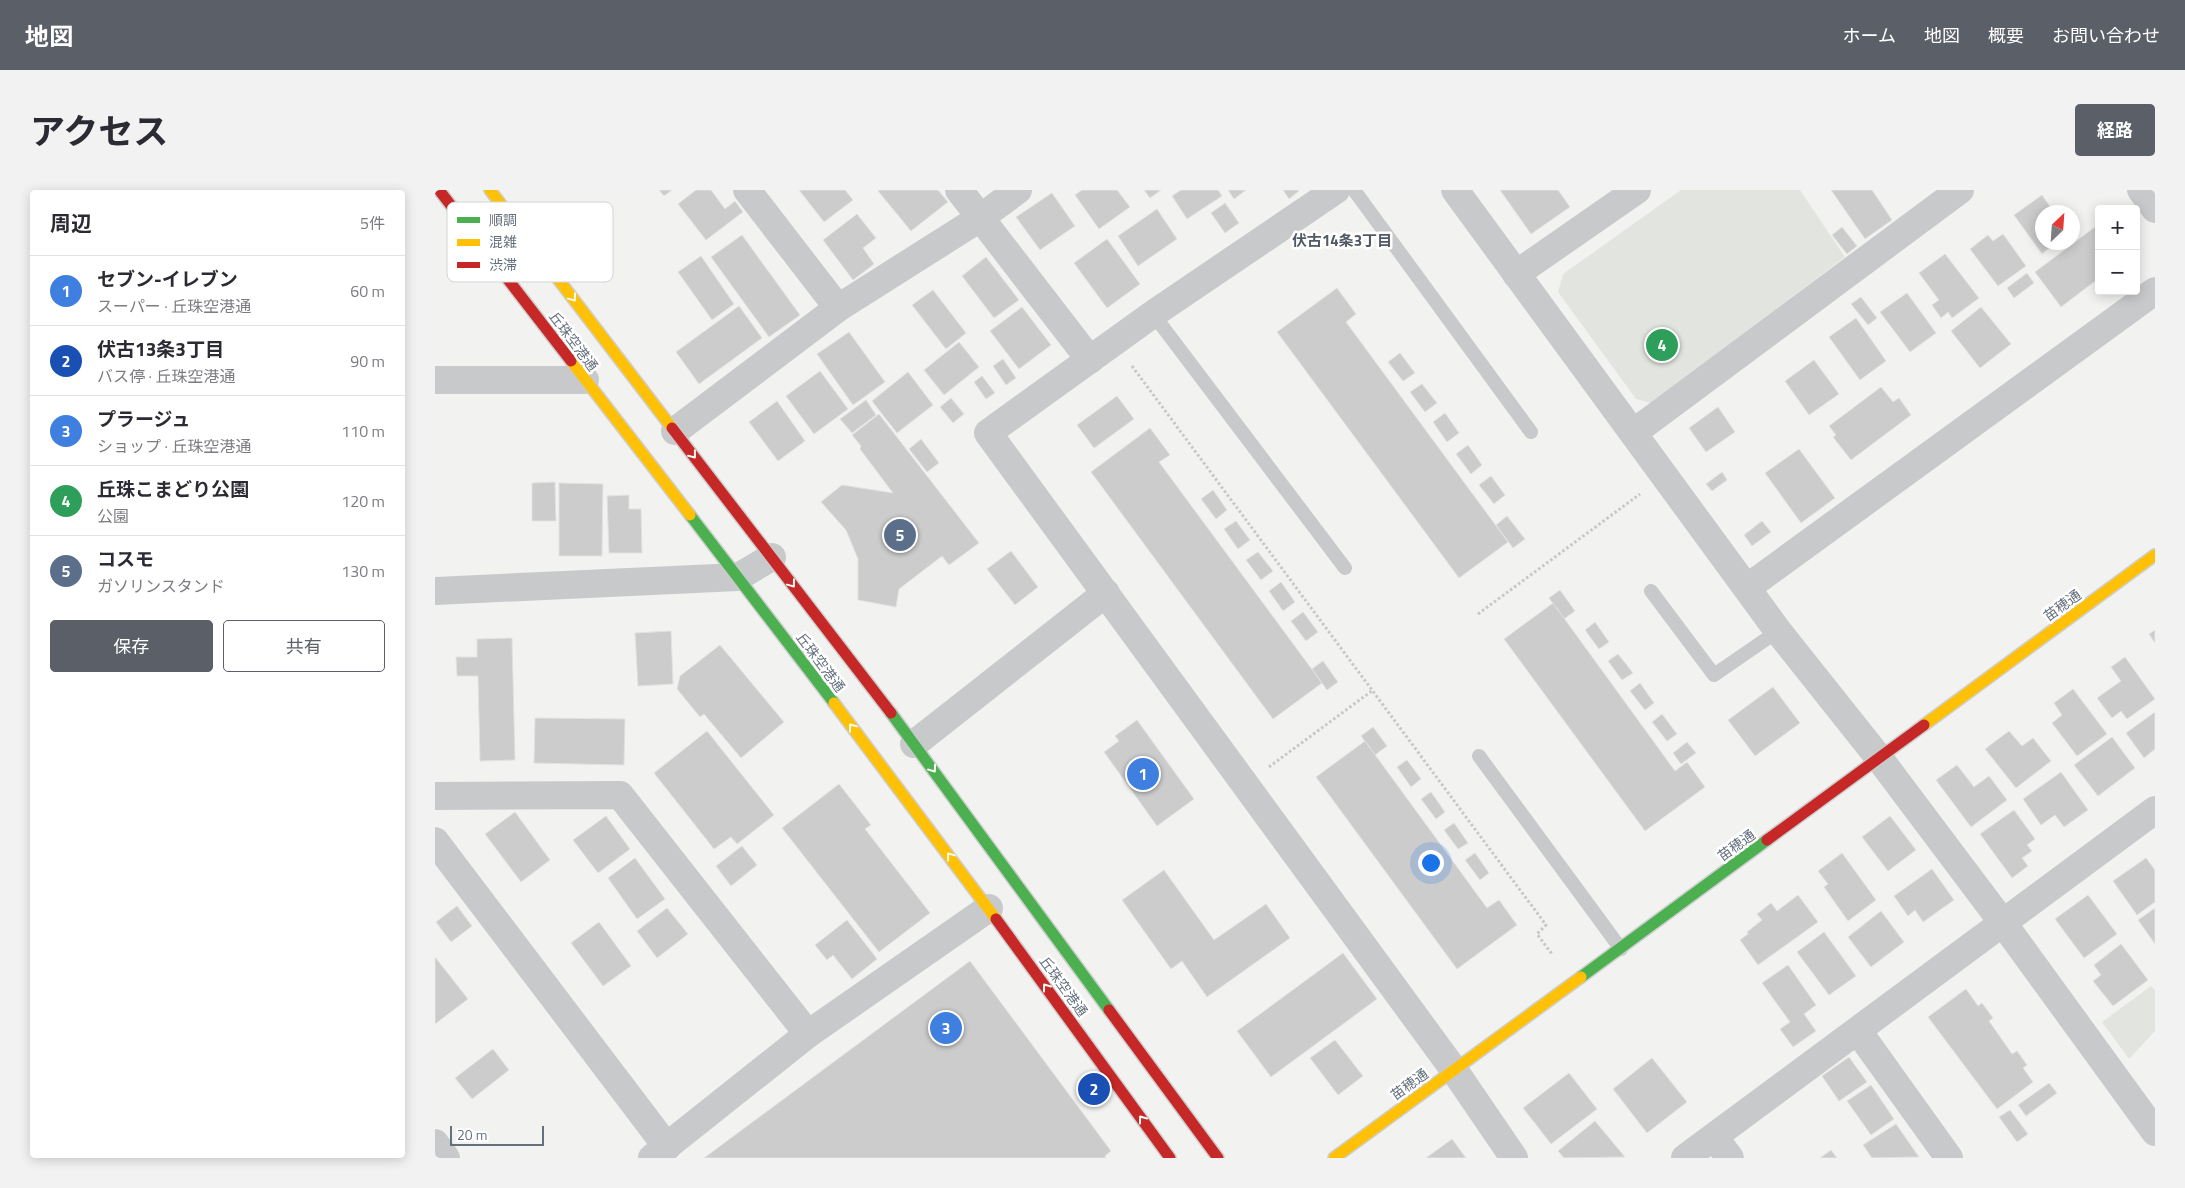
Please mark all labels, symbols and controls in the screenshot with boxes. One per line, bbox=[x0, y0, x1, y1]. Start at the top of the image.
text: 地図 bbox=[25, 18, 73, 54]
text: ホーム bbox=[1843, 22, 1896, 49]
text: 地図 bbox=[1924, 22, 1960, 49]
text: 概要 bbox=[1988, 22, 2024, 49]
text: お問い合わせ bbox=[2052, 22, 2160, 49]
text: アクセス bbox=[30, 104, 168, 158]
button: 経路 bbox=[2075, 104, 2155, 156]
legend bbox=[447, 202, 613, 282]
north arrow bbox=[2035, 205, 2080, 250]
map controls bbox=[2095, 205, 2140, 295]
button: + bbox=[2095, 205, 2140, 250]
text: 周辺 bbox=[50, 207, 92, 239]
text: 順調 bbox=[489, 209, 517, 230]
text: 5件 bbox=[360, 211, 385, 235]
district label: 伏古14条3丁目 bbox=[1292, 229, 1392, 252]
text: 混雑 bbox=[489, 231, 517, 252]
button: − bbox=[2095, 250, 2140, 295]
text: 渋滞 bbox=[489, 254, 517, 275]
text: セブン-イレブン bbox=[97, 264, 238, 293]
text: 1 bbox=[62, 279, 70, 303]
text: 60 m bbox=[350, 279, 385, 303]
one-way arrow bbox=[567, 292, 576, 302]
text: スーパー · 丘珠空港通 bbox=[97, 294, 251, 318]
street label: 丘珠空港通 bbox=[545, 307, 603, 375]
pin: 4 bbox=[1646, 326, 1678, 364]
text: 伏古13条3丁目 bbox=[97, 334, 224, 363]
text: 2 bbox=[62, 349, 70, 373]
text: 90 m bbox=[350, 349, 385, 373]
text: バス停 · 丘珠空港通 bbox=[97, 364, 236, 388]
text: プラージュ bbox=[97, 404, 190, 433]
text: 3 bbox=[62, 419, 70, 443]
text: 110 m bbox=[341, 419, 385, 443]
text: ショップ · 丘珠空港通 bbox=[97, 434, 252, 458]
one-way arrow bbox=[688, 449, 696, 458]
text: 丘珠こまどり公園 bbox=[97, 474, 249, 503]
text: 4 bbox=[62, 489, 70, 513]
text: 120 m bbox=[341, 489, 385, 513]
text: 公園 bbox=[97, 504, 129, 528]
pin: 5 bbox=[884, 516, 916, 554]
text: コスモ bbox=[97, 544, 154, 573]
text: 5 bbox=[62, 559, 70, 583]
text: 130 m bbox=[341, 559, 385, 583]
text: ガソリンスタンド bbox=[97, 574, 225, 598]
one-way arrow bbox=[787, 578, 795, 587]
street label: 苗穂通 bbox=[2039, 584, 2085, 626]
button: 保存 bbox=[50, 620, 213, 672]
button: 共有 bbox=[223, 620, 385, 672]
street label: 丘珠空港通 bbox=[792, 628, 850, 696]
one-way arrow bbox=[849, 724, 857, 733]
pin: 1 bbox=[1127, 755, 1159, 793]
one-way arrow bbox=[927, 763, 935, 772]
street label: 苗穂通 bbox=[1713, 824, 1759, 866]
your location bbox=[1418, 850, 1444, 876]
one-way arrow bbox=[947, 853, 955, 862]
street label: 丘珠空港通 bbox=[1035, 952, 1093, 1020]
one-way arrow bbox=[1043, 983, 1052, 993]
pin: 3 bbox=[930, 1009, 962, 1047]
street label: 苗穂通 bbox=[1386, 1063, 1432, 1105]
pin: 2 bbox=[1078, 1070, 1110, 1108]
one-way arrow bbox=[1139, 1115, 1148, 1124]
scale bar bbox=[450, 1123, 544, 1146]
text: 20 m bbox=[457, 1124, 487, 1145]

